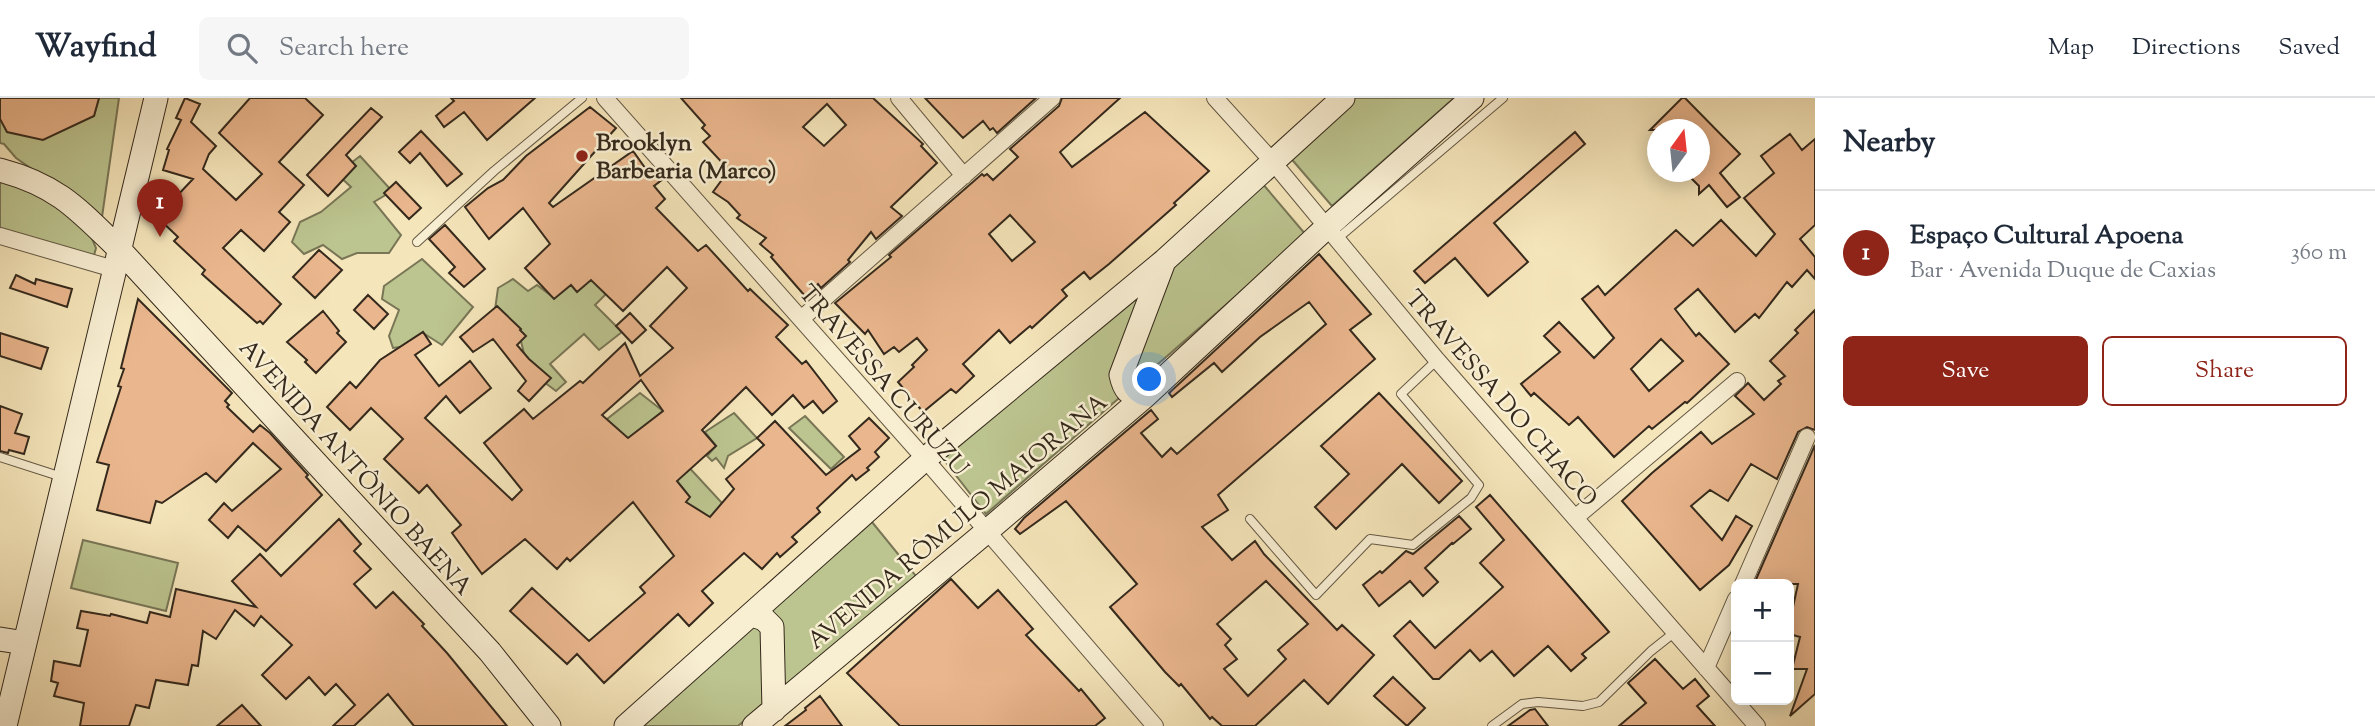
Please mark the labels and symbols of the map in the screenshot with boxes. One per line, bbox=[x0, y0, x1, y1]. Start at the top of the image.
north arrow bbox=[1647, 119, 1710, 182]
place label: Brooklyn Barbearia (Marco) bbox=[596, 127, 777, 189]
marker: Brooklyn Barbearia (Marco) bbox=[574, 148, 590, 164]
pin: 1 bbox=[137, 179, 183, 237]
street label: TRAVESSA CURUZU bbox=[790, 278, 976, 485]
street label: TRAVESSA DO CHACO bbox=[1397, 283, 1604, 515]
street label: AVENIDA ANTÔNIO BAENA bbox=[230, 333, 479, 604]
your location bbox=[1132, 362, 1166, 396]
street label: AVENIDA RÔMULO MAIORANA bbox=[801, 386, 1116, 659]

